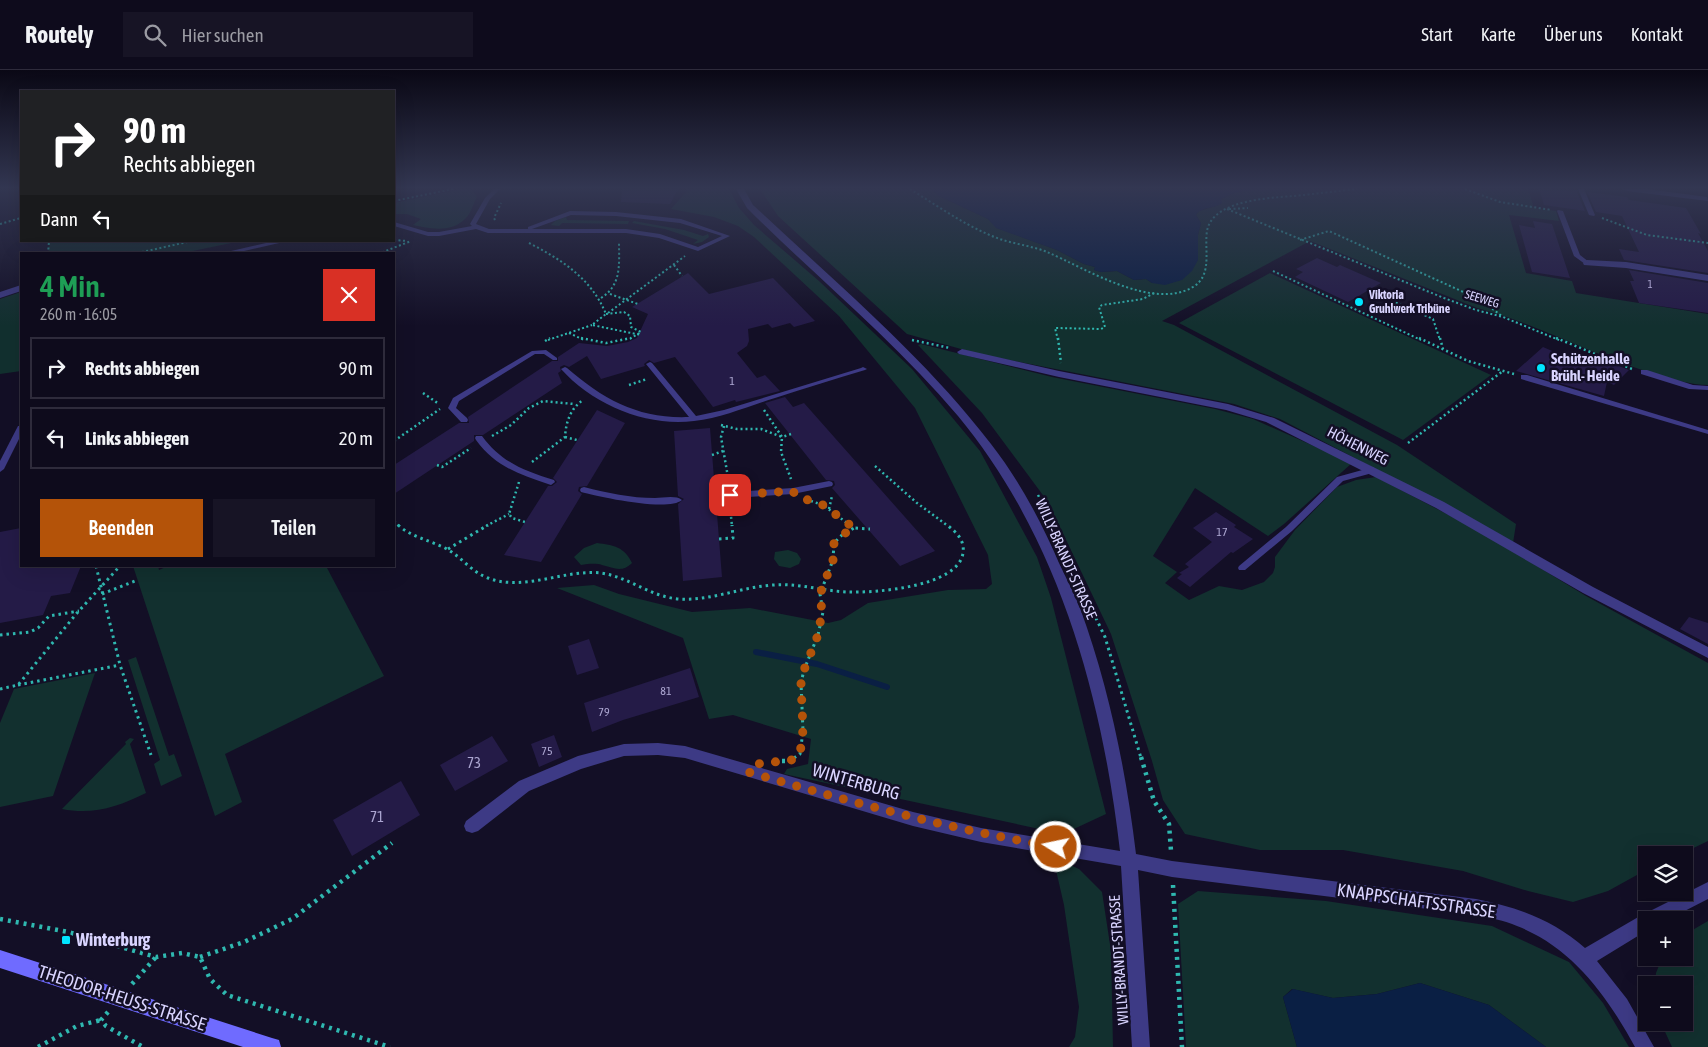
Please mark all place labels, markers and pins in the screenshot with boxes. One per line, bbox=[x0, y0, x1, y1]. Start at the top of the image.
place label: Viktoria Gruhlwerk Tribüne bbox=[1368, 288, 1451, 316]
marker: Viktoria Gruhlwerk Tribüne bbox=[1353, 296, 1365, 308]
place label: Schützenhalle Brühl- Heide bbox=[1551, 350, 1630, 384]
marker: Schützenhalle Brühl- Heide bbox=[1535, 362, 1547, 374]
pin bbox=[709, 474, 751, 516]
place label: Winterburg bbox=[75, 929, 150, 950]
marker: Winterburg bbox=[60, 934, 72, 946]

